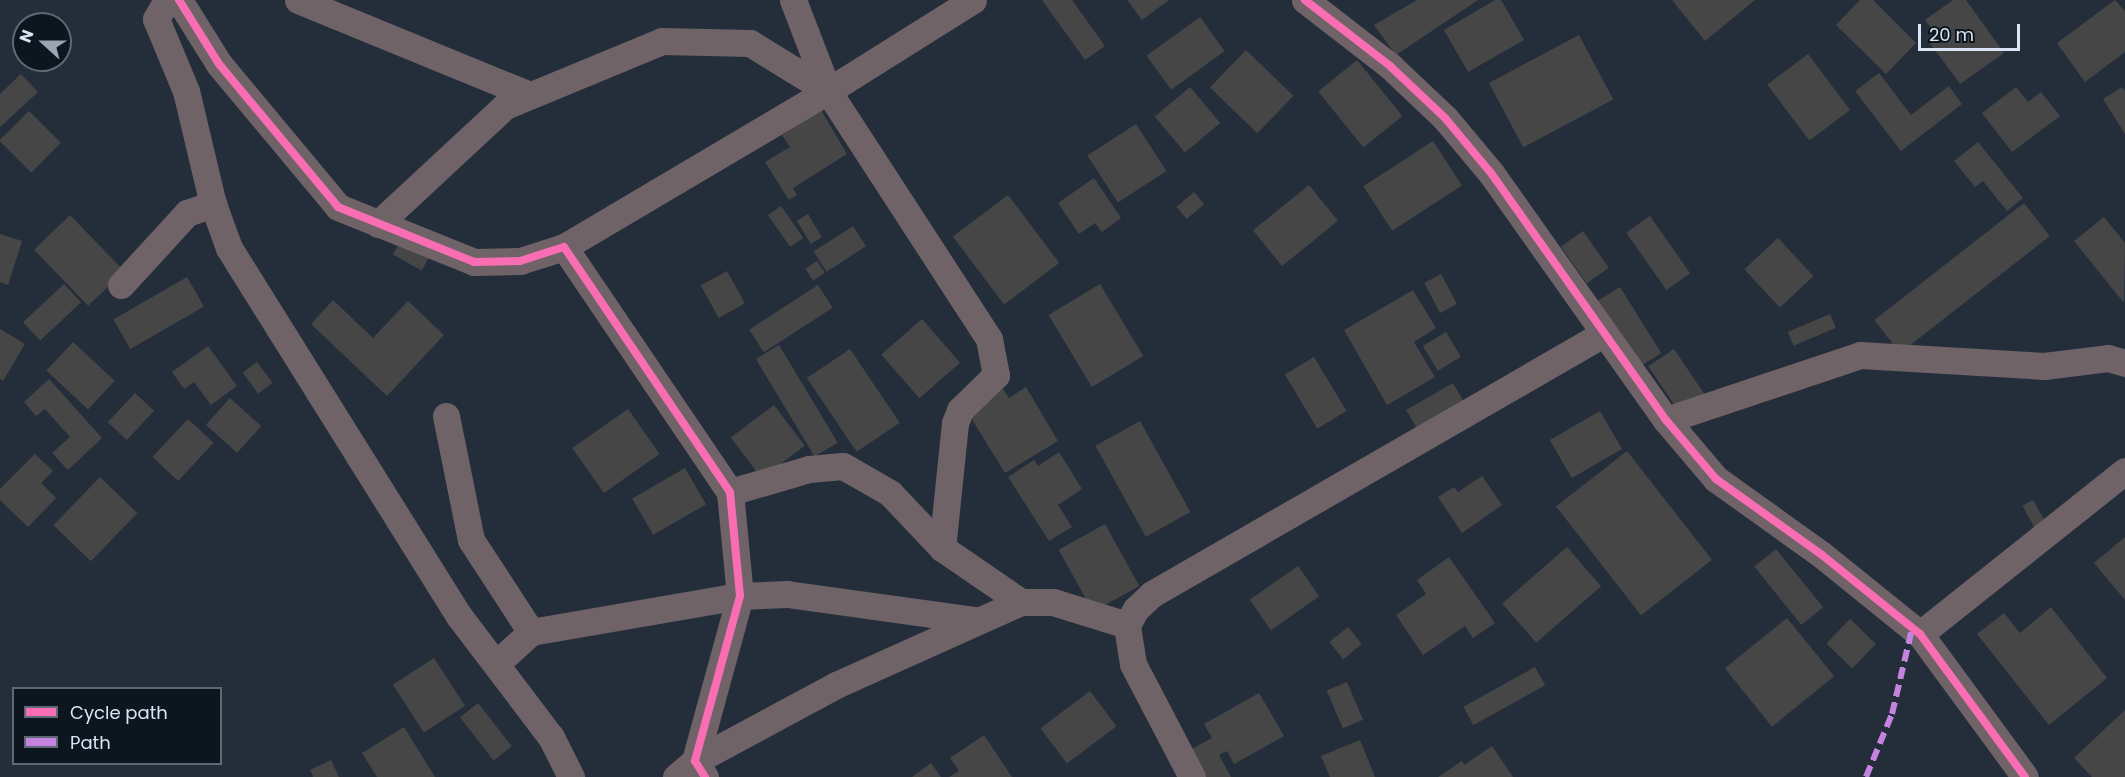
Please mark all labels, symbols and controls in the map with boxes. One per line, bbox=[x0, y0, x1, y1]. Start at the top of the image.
north arrow bbox=[12, 12, 72, 72]
scale bar bbox=[1921, 12, 2023, 50]
text: 20 m bbox=[1929, 22, 1974, 47]
text: N bbox=[14, 26, 39, 46]
legend bbox=[12, 687, 222, 765]
text: Cycle path bbox=[70, 700, 168, 725]
text: Path bbox=[70, 730, 111, 755]

